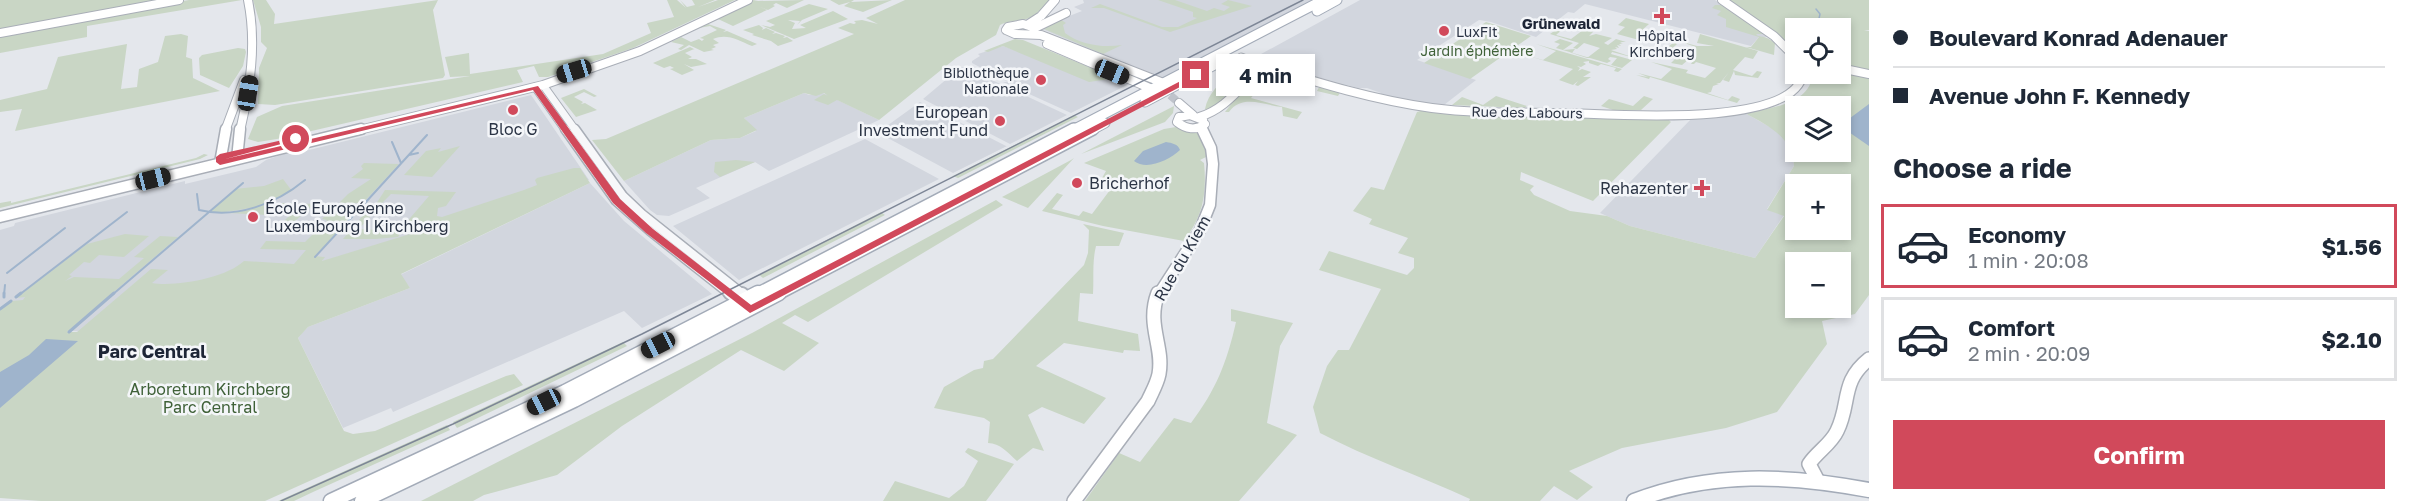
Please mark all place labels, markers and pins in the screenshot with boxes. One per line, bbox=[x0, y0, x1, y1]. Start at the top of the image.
marker: Hôpital Kirchberg bbox=[1653, 7, 1671, 25]
place label: LuxFit bbox=[1456, 23, 1498, 40]
marker: LuxFit bbox=[1437, 24, 1451, 38]
place label: Hôpital Kirchberg bbox=[1629, 27, 1695, 60]
place label: Bibliothèque Nationale bbox=[943, 64, 1029, 97]
marker: Bibliothèque Nationale bbox=[1034, 73, 1048, 87]
place label: European Investment Fund bbox=[858, 102, 988, 140]
marker: Bloc G bbox=[506, 103, 520, 117]
marker: European Investment Fund bbox=[993, 114, 1007, 128]
place label: Bloc G bbox=[488, 119, 538, 139]
place label: Bricherhof bbox=[1089, 173, 1170, 193]
marker: Bricherhof bbox=[1070, 176, 1084, 190]
place label: Rehazenter bbox=[1600, 178, 1688, 198]
marker: Rehazenter bbox=[1693, 179, 1711, 197]
place label: École Européenne Luxembourg I Kirchberg bbox=[265, 198, 448, 236]
marker: École Européenne Luxembourg I Kirchberg bbox=[246, 210, 260, 224]

